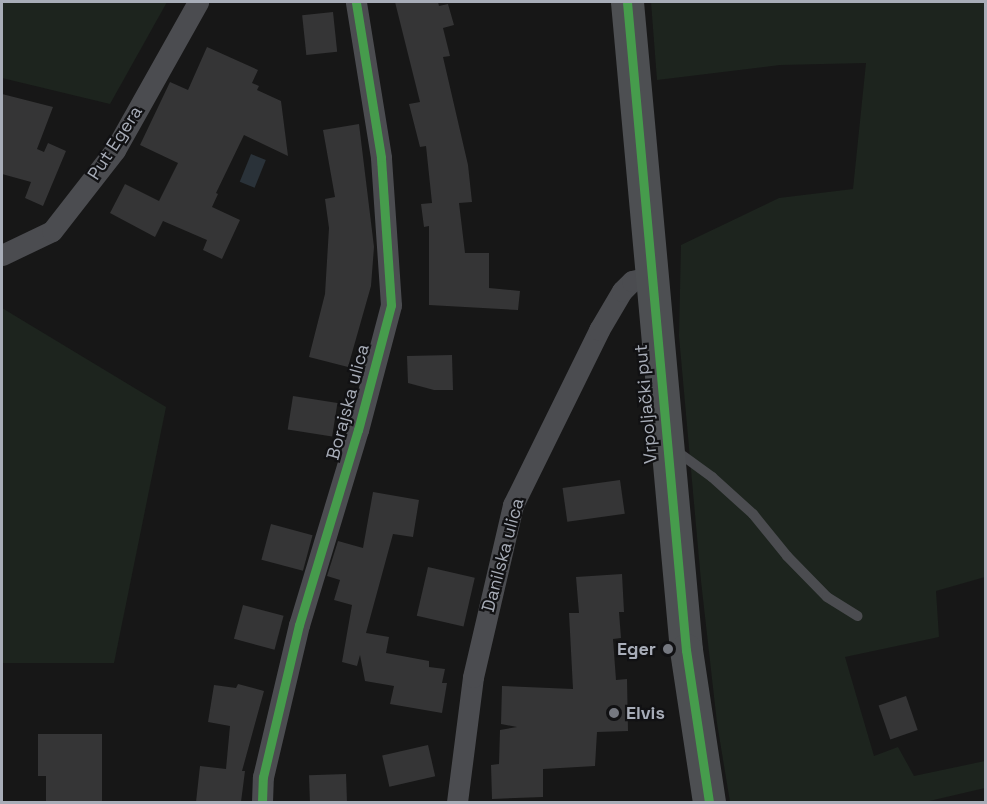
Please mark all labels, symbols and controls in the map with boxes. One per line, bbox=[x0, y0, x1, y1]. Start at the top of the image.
street label: Put Egera bbox=[83, 102, 147, 184]
street label: Borajska ulica bbox=[322, 342, 374, 462]
street label: Vrpoljački put bbox=[630, 343, 662, 465]
street label: Danilska ulica bbox=[477, 496, 529, 614]
place label: Eger bbox=[617, 638, 656, 660]
marker: Eger bbox=[661, 642, 675, 656]
place label: Elvis bbox=[626, 702, 665, 724]
marker: Elvis bbox=[607, 706, 621, 720]

